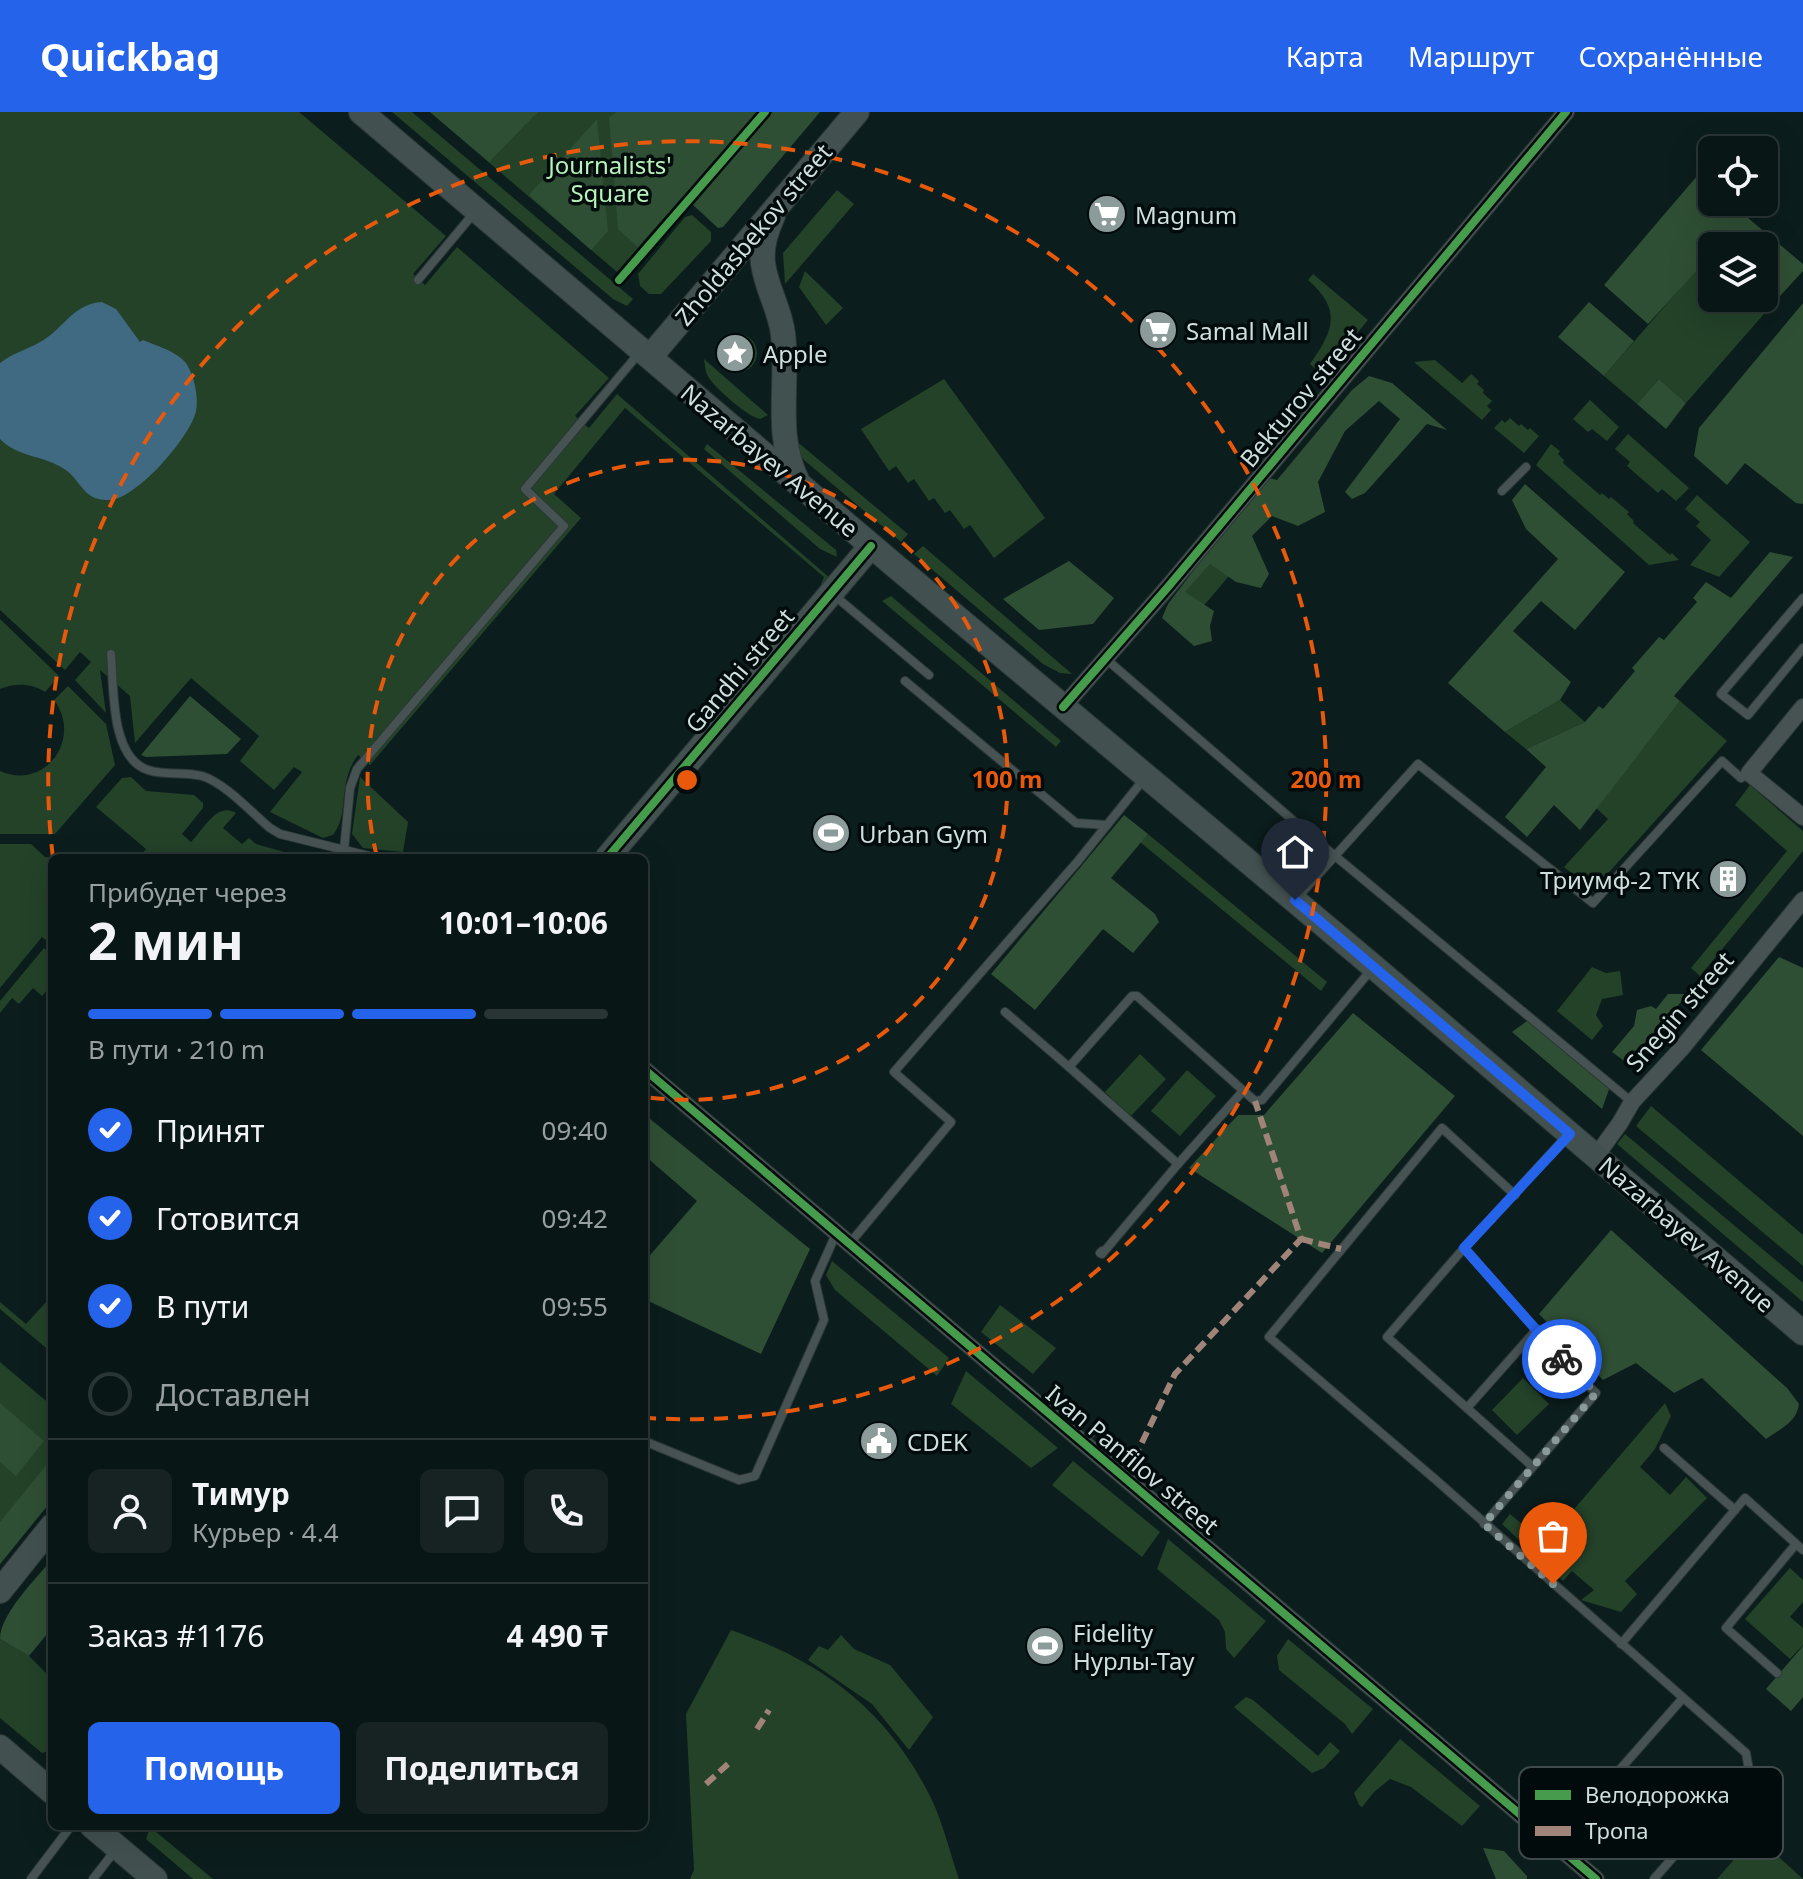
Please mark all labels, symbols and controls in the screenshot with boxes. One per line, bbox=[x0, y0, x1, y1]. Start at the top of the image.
text: Quickbag bbox=[40, 30, 220, 82]
text: Карта bbox=[1286, 37, 1364, 75]
text: Маршрут bbox=[1408, 37, 1534, 75]
text: Сохранённые bbox=[1578, 37, 1763, 75]
street label: Zholdasbekov street bbox=[667, 136, 839, 332]
map controls bbox=[1698, 136, 1778, 312]
button: locate bbox=[1698, 136, 1778, 216]
park label: Journalists' Square bbox=[546, 148, 672, 209]
supermarket icon: Magnum bbox=[1086, 193, 1128, 235]
place label: Magnum bbox=[1135, 198, 1237, 231]
button: layers bbox=[1698, 232, 1778, 312]
supermarket icon: Samal Mall bbox=[1137, 309, 1179, 351]
place label: Samal Mall bbox=[1186, 314, 1309, 347]
street label: Bekturov street bbox=[1232, 320, 1368, 474]
place icon: Apple bbox=[714, 332, 756, 374]
place label: Apple bbox=[763, 337, 828, 370]
street label: Nazarbayev Avenue bbox=[674, 376, 866, 544]
street label: Gandhi street bbox=[677, 600, 801, 739]
text: 100 m bbox=[972, 762, 1042, 795]
text: 200 m bbox=[1291, 762, 1361, 795]
centre of rings bbox=[673, 766, 701, 794]
sports icon: Urban Gym bbox=[810, 812, 852, 854]
place label: Urban Gym bbox=[859, 817, 988, 850]
pin bbox=[1261, 818, 1329, 900]
icon: home bbox=[1273, 830, 1317, 874]
building icon: Триумф-2 ТҮК bbox=[1707, 858, 1749, 900]
place label: Триумф-2 ТҮК bbox=[1540, 863, 1700, 896]
text: Прибудет через bbox=[88, 874, 287, 910]
text: 10:01–10:06 bbox=[439, 902, 608, 943]
text: 2 мин bbox=[88, 904, 244, 975]
street label: Snegin street bbox=[1618, 944, 1741, 1078]
text: В пути · 210 m bbox=[88, 1031, 265, 1067]
icon: check bbox=[88, 1108, 132, 1152]
text: Принят bbox=[156, 1110, 265, 1151]
text: 09:40 bbox=[542, 1112, 608, 1148]
street label: Nazarbayev Avenue bbox=[1592, 1149, 1782, 1319]
icon: check bbox=[88, 1196, 132, 1240]
text: Готовится bbox=[156, 1198, 300, 1239]
text: 09:42 bbox=[542, 1200, 608, 1236]
icon: check bbox=[88, 1284, 132, 1328]
text: В пути bbox=[156, 1286, 249, 1327]
text: 09:55 bbox=[542, 1288, 608, 1324]
courier bbox=[1522, 1319, 1602, 1399]
icon: bike bbox=[1540, 1337, 1584, 1381]
text: Доставлен bbox=[156, 1374, 311, 1415]
street label: Ivan Panfilov street bbox=[1040, 1377, 1227, 1541]
public building icon: CDEK bbox=[858, 1420, 900, 1462]
place label: CDEK bbox=[907, 1425, 968, 1458]
button: person bbox=[88, 1469, 172, 1553]
button: chat bbox=[420, 1469, 504, 1553]
button: phone bbox=[524, 1469, 608, 1553]
text: Тимур bbox=[192, 1473, 290, 1514]
pin bbox=[1519, 1502, 1587, 1584]
text: Курьер · 4.4 bbox=[192, 1514, 339, 1550]
icon: bag bbox=[1531, 1514, 1575, 1558]
text: Заказ #1176 bbox=[88, 1615, 264, 1656]
text: 4 490 ₸ bbox=[507, 1615, 608, 1656]
place label: Fidelity Нурлы-Тау bbox=[1073, 1616, 1195, 1677]
sports icon: Fidelity Нурлы-Тау bbox=[1024, 1625, 1066, 1667]
button: Помощь bbox=[88, 1722, 340, 1814]
button: Поделиться bbox=[356, 1722, 608, 1814]
legend bbox=[1519, 1767, 1783, 1859]
text: Велодорожка bbox=[1585, 1779, 1730, 1809]
text: Тропа bbox=[1585, 1815, 1649, 1845]

